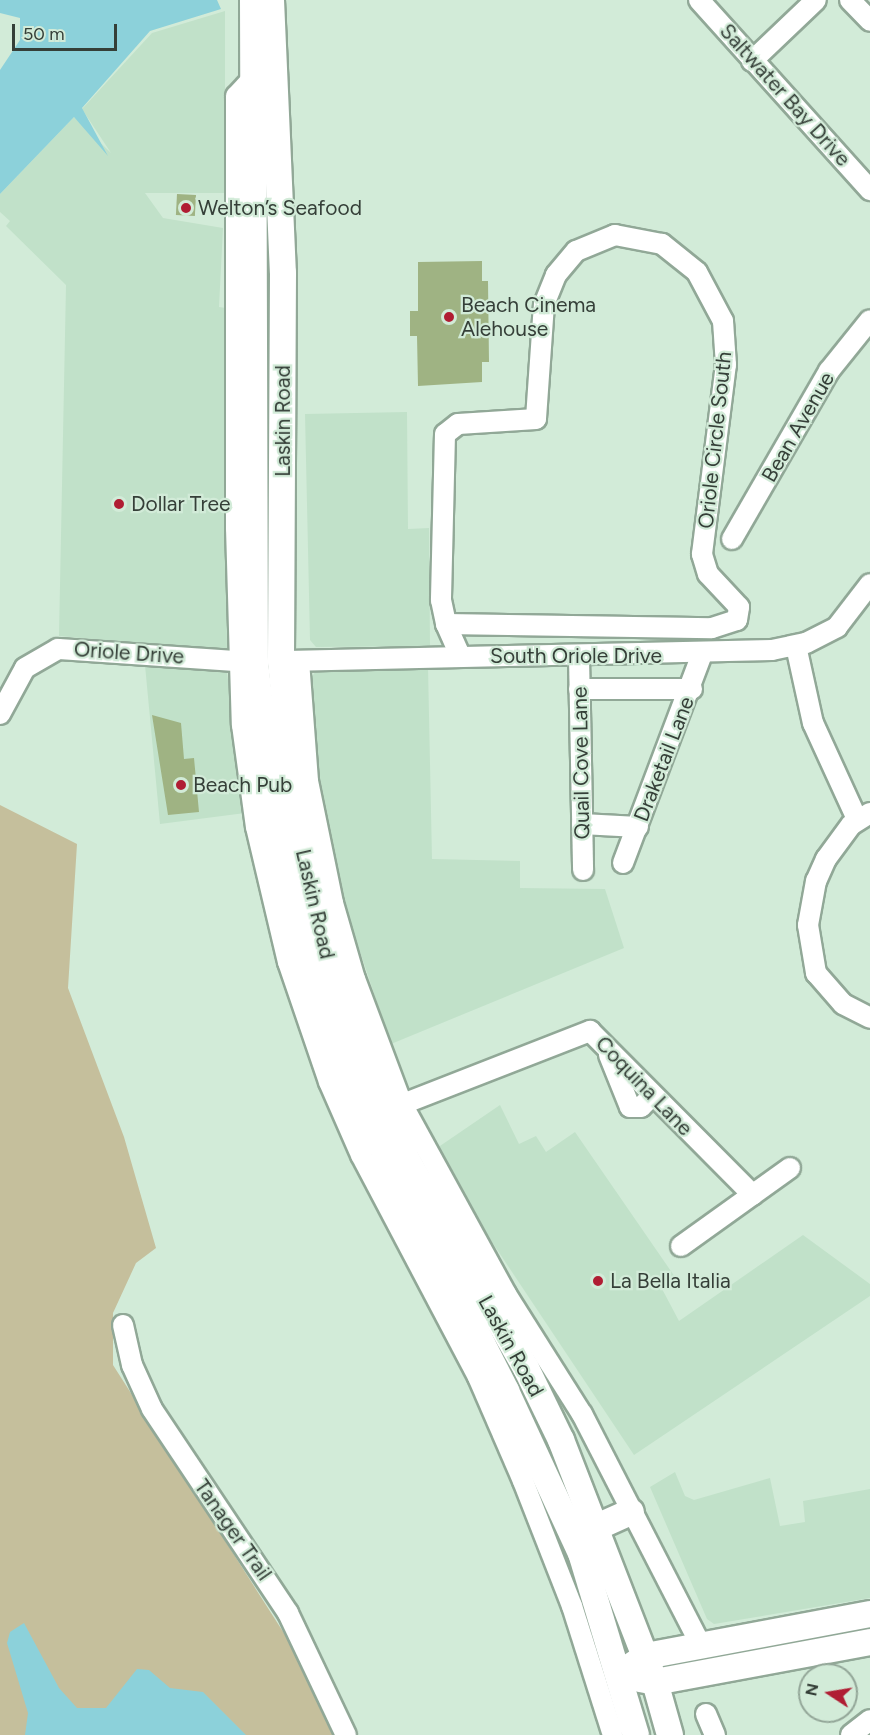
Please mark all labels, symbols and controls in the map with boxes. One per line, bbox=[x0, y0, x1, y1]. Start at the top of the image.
scale bar bbox=[15, 12, 120, 50]
street label: Saltwater Bay Drive bbox=[714, 19, 856, 171]
text: 50 m bbox=[23, 23, 65, 45]
place label: Welton’s Seafood bbox=[198, 195, 362, 221]
marker: Welton’s Seafood bbox=[179, 201, 193, 215]
place label: Beach Cinema Alehouse bbox=[461, 292, 596, 342]
marker: Beach Cinema Alehouse bbox=[442, 310, 456, 324]
street label: Oriole Circle South bbox=[693, 350, 737, 530]
street label: Laskin Road bbox=[270, 365, 296, 477]
street label: Bean Avenue bbox=[756, 367, 840, 487]
place label: Dollar Tree bbox=[131, 491, 231, 517]
marker: Dollar Tree bbox=[112, 497, 126, 511]
street label: Oriole Drive bbox=[73, 637, 185, 669]
street label: South Oriole Drive bbox=[490, 643, 662, 669]
street label: Quail Cove Lane bbox=[567, 686, 595, 840]
street label: Draketail Lane bbox=[629, 693, 699, 825]
place label: Beach Pub bbox=[193, 772, 292, 798]
marker: Beach Pub bbox=[174, 778, 188, 792]
street label: Laskin Road bbox=[290, 847, 340, 961]
street label: Coquina Lane bbox=[590, 1031, 698, 1141]
place label: La Bella Italia bbox=[610, 1268, 731, 1294]
marker: La Bella Italia bbox=[591, 1274, 605, 1288]
street label: Laskin Road bbox=[473, 1291, 549, 1401]
street label: Tanager Trail bbox=[189, 1475, 277, 1585]
north arrow bbox=[798, 1663, 858, 1723]
text: N bbox=[801, 1682, 822, 1698]

